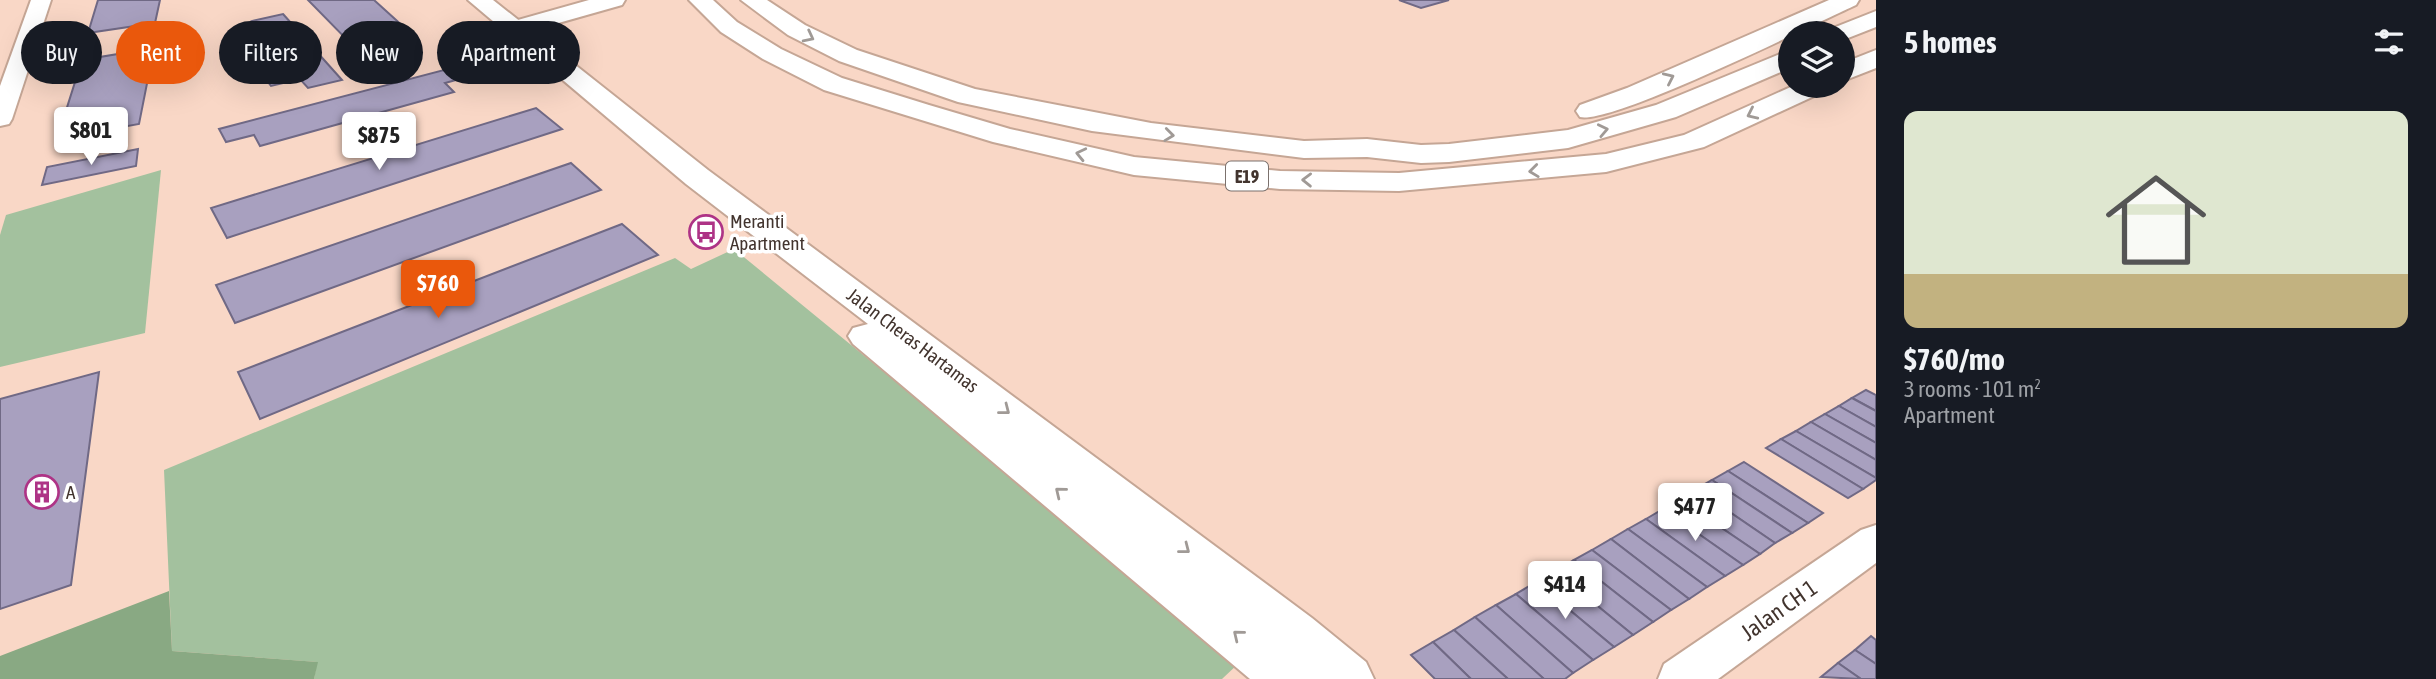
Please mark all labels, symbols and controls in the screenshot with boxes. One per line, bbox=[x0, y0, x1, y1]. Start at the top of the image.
chip: Buy bbox=[21, 21, 102, 84]
chip: Rent bbox=[116, 21, 205, 84]
chip: Filters bbox=[219, 21, 322, 84]
chip: New bbox=[336, 21, 423, 84]
chip: Apartment bbox=[437, 21, 580, 84]
map controls bbox=[1778, 21, 1855, 98]
button: layers bbox=[1778, 21, 1855, 98]
icon: filters bbox=[2370, 23, 2408, 61]
text: 5 homes bbox=[1904, 25, 1997, 59]
one-way arrow bbox=[802, 28, 814, 42]
one-way arrow bbox=[1662, 73, 1674, 87]
one-way arrow bbox=[1747, 106, 1759, 120]
pin: $801 bbox=[50, 108, 132, 167]
pin: $875 bbox=[338, 113, 420, 172]
text: $801 bbox=[70, 117, 112, 143]
text: $875 bbox=[358, 122, 400, 148]
one-way arrow bbox=[1597, 124, 1609, 138]
one-way arrow bbox=[1163, 127, 1175, 142]
one-way arrow bbox=[1075, 147, 1087, 162]
icon: home bbox=[2093, 157, 2219, 283]
road number: E19 bbox=[1226, 162, 1268, 190]
one-way arrow bbox=[1528, 164, 1540, 179]
one-way arrow bbox=[1301, 172, 1311, 188]
place label: Meranti Apartment bbox=[730, 210, 805, 254]
bus stop icon: Meranti Apartment bbox=[687, 213, 725, 251]
pin: $760 bbox=[397, 260, 479, 320]
text: $760 bbox=[417, 270, 459, 296]
street label: Jalan Cheras Hartamas bbox=[843, 283, 983, 397]
text: $760/mo bbox=[1904, 342, 2005, 376]
text: 3 rooms · 101 m² bbox=[1904, 376, 2041, 402]
one-way arrow bbox=[998, 401, 1010, 414]
text: Apartment bbox=[1904, 402, 1995, 428]
building icon: A bbox=[23, 473, 61, 511]
place label: A bbox=[66, 481, 76, 503]
pin: $477 bbox=[1654, 484, 1736, 543]
one-way arrow bbox=[1056, 488, 1069, 500]
text: $477 bbox=[1674, 493, 1716, 519]
one-way arrow bbox=[1177, 541, 1190, 554]
pin: $414 bbox=[1524, 562, 1606, 621]
text: $414 bbox=[1544, 571, 1586, 597]
street label: Jalan CH 1 bbox=[1736, 574, 1822, 646]
one-way arrow bbox=[1233, 630, 1245, 643]

